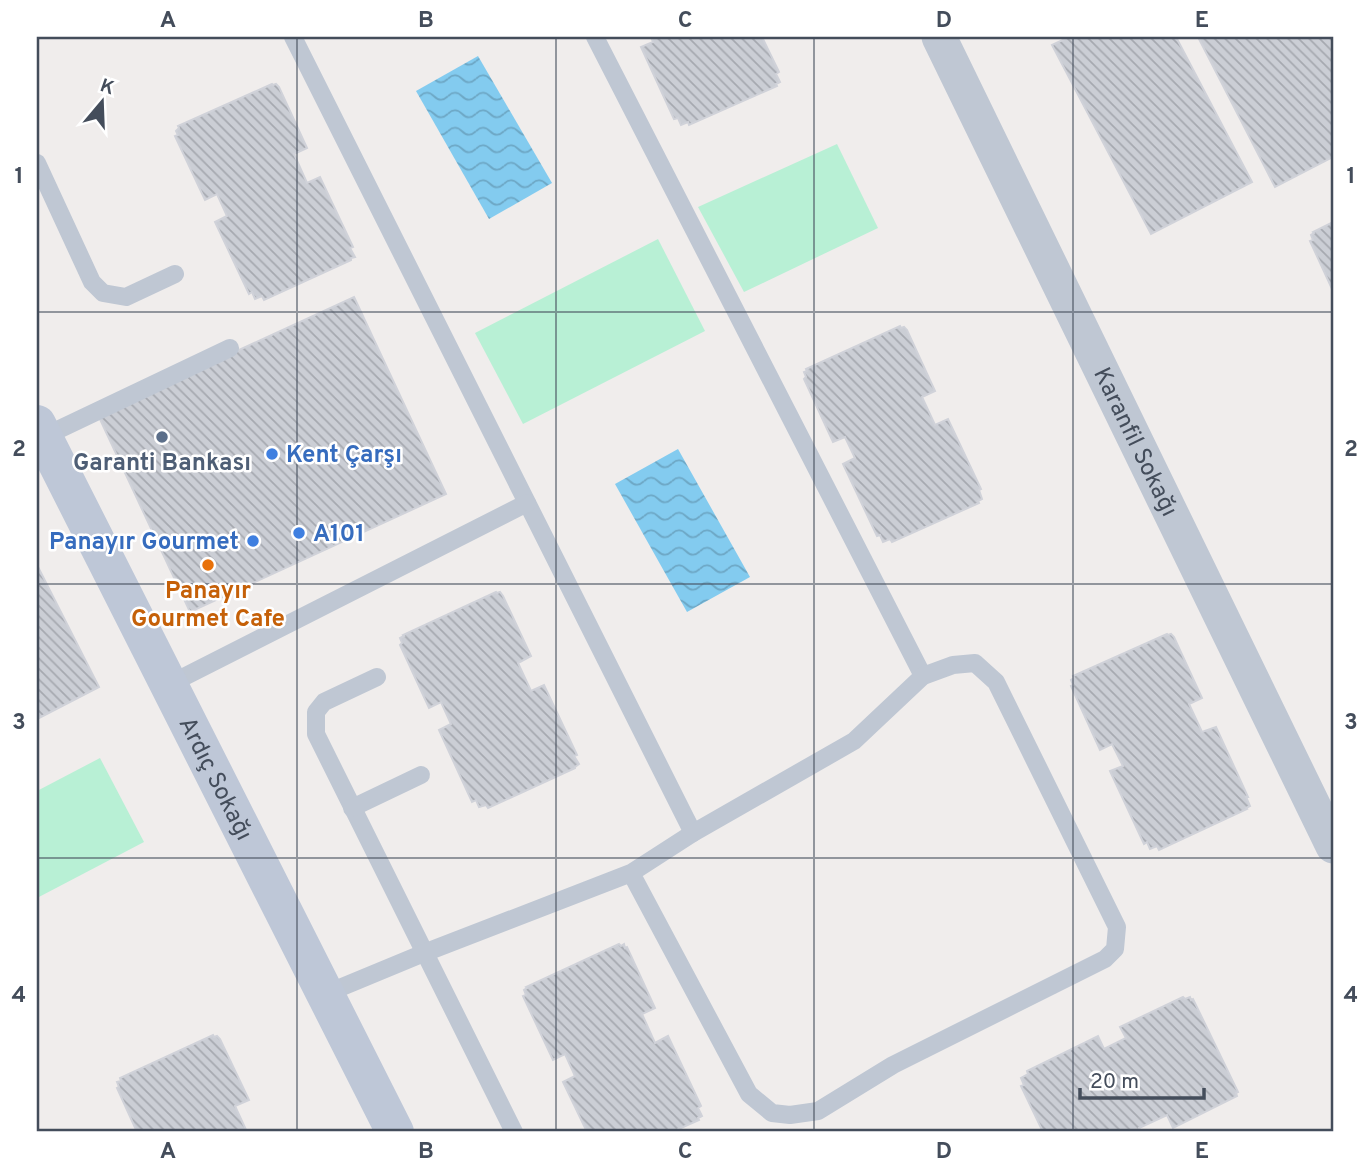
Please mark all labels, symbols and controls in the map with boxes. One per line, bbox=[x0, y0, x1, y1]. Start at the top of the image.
text: A bbox=[160, 7, 176, 36]
text: B bbox=[418, 7, 434, 36]
text: C bbox=[678, 7, 692, 36]
text: D bbox=[936, 7, 952, 36]
text: E bbox=[1195, 7, 1209, 36]
north arrow bbox=[66, 66, 136, 136]
text: K bbox=[97, 74, 117, 101]
text: 1 bbox=[14, 163, 24, 192]
text: 1 bbox=[1346, 163, 1356, 192]
street label: Karanfil Sokağı bbox=[1085, 363, 1183, 522]
marker: Garanti Bankası bbox=[154, 429, 170, 445]
text: 2 bbox=[12, 436, 26, 465]
text: 2 bbox=[1344, 436, 1358, 465]
place label: Kent Çarşı bbox=[286, 441, 402, 471]
marker: Kent Çarşı bbox=[264, 446, 280, 462]
place label: Garanti Bankası bbox=[73, 449, 251, 479]
place label: A101 bbox=[313, 520, 365, 550]
marker: A101 bbox=[291, 525, 307, 541]
place label: Panayır Gourmet bbox=[49, 528, 239, 558]
marker: Panayır Gourmet bbox=[245, 533, 261, 549]
marker: Panayır Gourmet Cafe bbox=[200, 557, 216, 573]
place label: Panayır Gourmet Cafe bbox=[131, 577, 285, 635]
text: 3 bbox=[12, 709, 26, 738]
text: 3 bbox=[1344, 709, 1358, 738]
street label: Ardıç Sokağı bbox=[171, 712, 258, 846]
text: 4 bbox=[12, 982, 26, 1011]
text: 4 bbox=[1344, 982, 1358, 1011]
scale bar bbox=[1080, 1057, 1204, 1101]
text: 20 m bbox=[1090, 1069, 1139, 1096]
text: A bbox=[160, 1138, 176, 1167]
text: B bbox=[418, 1138, 434, 1167]
text: C bbox=[678, 1138, 692, 1167]
text: D bbox=[936, 1138, 952, 1167]
text: E bbox=[1195, 1138, 1209, 1167]

